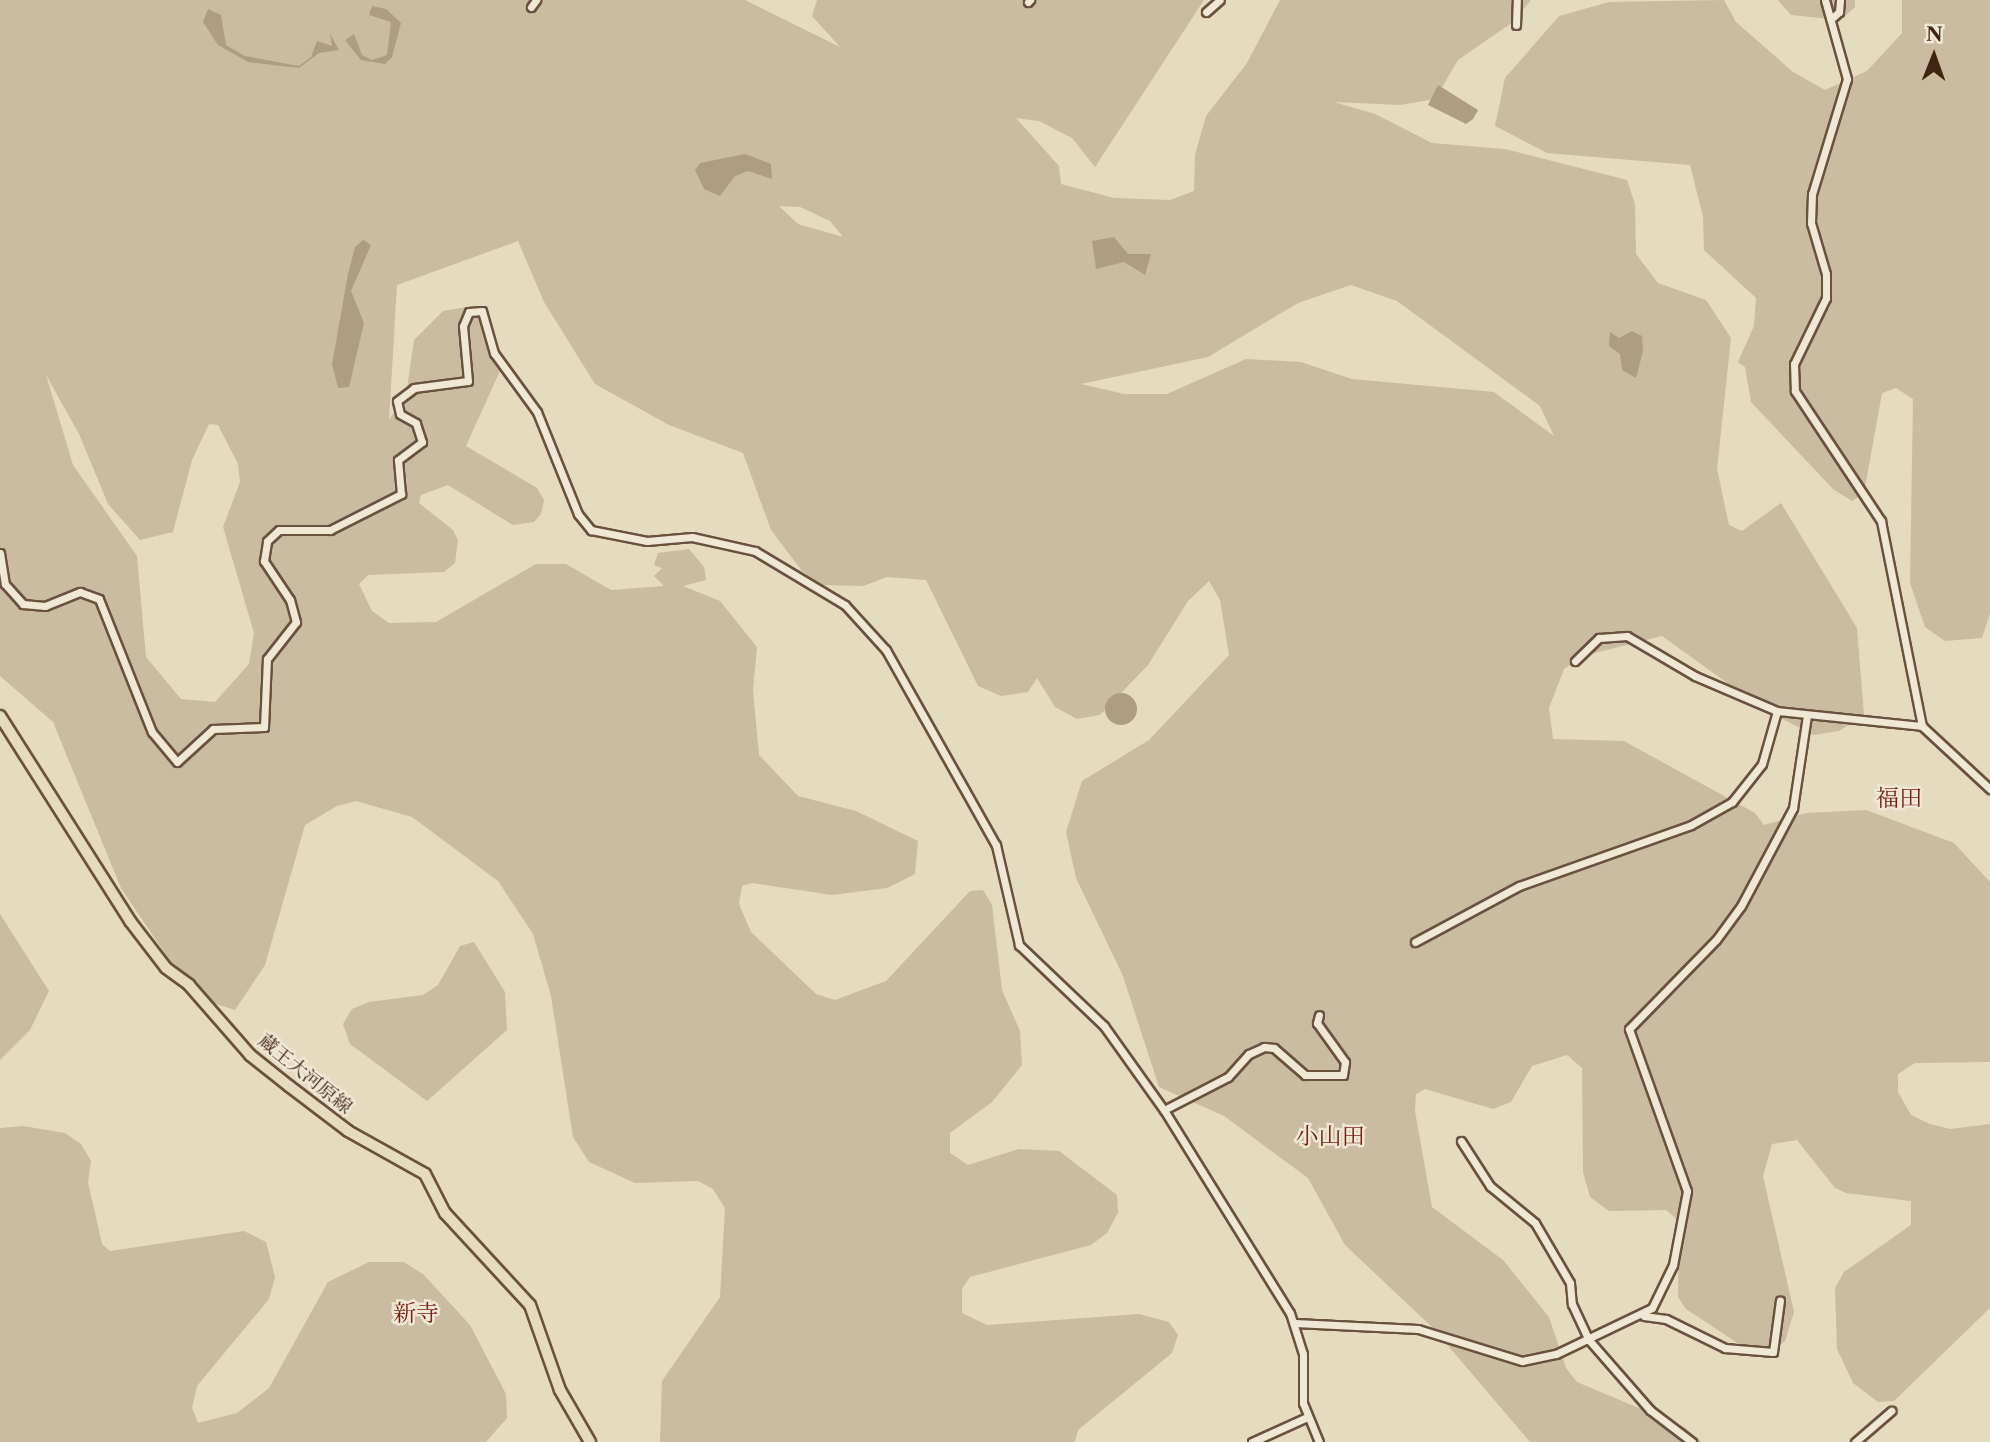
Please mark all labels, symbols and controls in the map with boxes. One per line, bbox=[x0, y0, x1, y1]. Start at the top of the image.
north arrow bbox=[1899, 21, 1969, 91]
text: N bbox=[1926, 23, 1943, 46]
district label: 福田 bbox=[1876, 784, 1922, 812]
street label: 蔵王大河原線 bbox=[254, 1029, 356, 1119]
district label: 小山田 bbox=[1296, 1122, 1364, 1150]
district label: 新寺 bbox=[393, 1299, 439, 1327]

